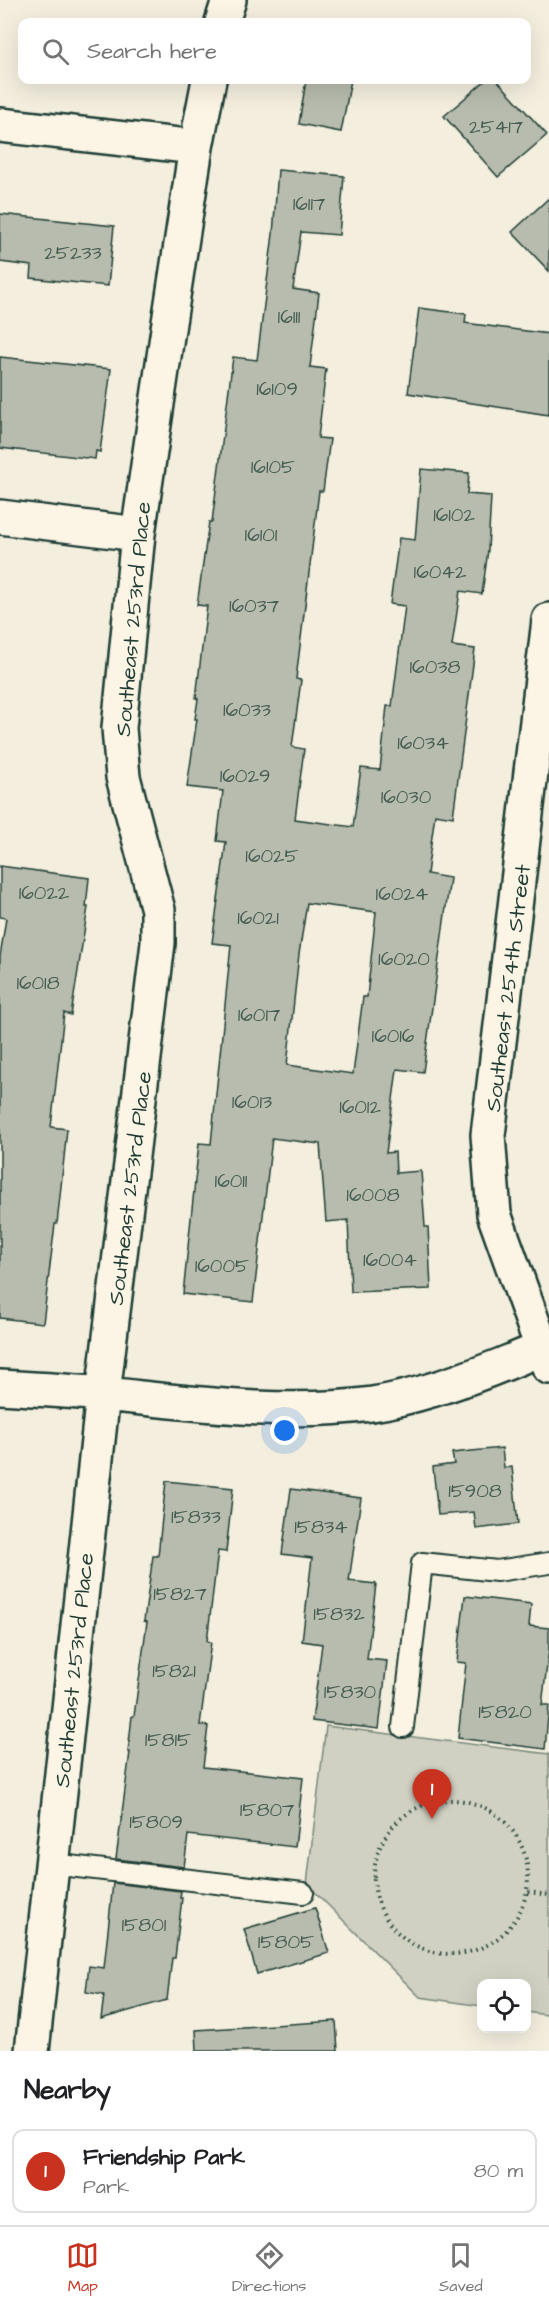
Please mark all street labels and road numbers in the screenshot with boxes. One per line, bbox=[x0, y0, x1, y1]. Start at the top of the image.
street label: Southeast 253rd Place bbox=[108, 500, 159, 738]
street label: Southeast 254th Street bbox=[478, 863, 539, 1114]
street label: Southeast 253rd Place bbox=[101, 1069, 160, 1307]
street label: Southeast 253rd Place bbox=[47, 1551, 102, 1789]

